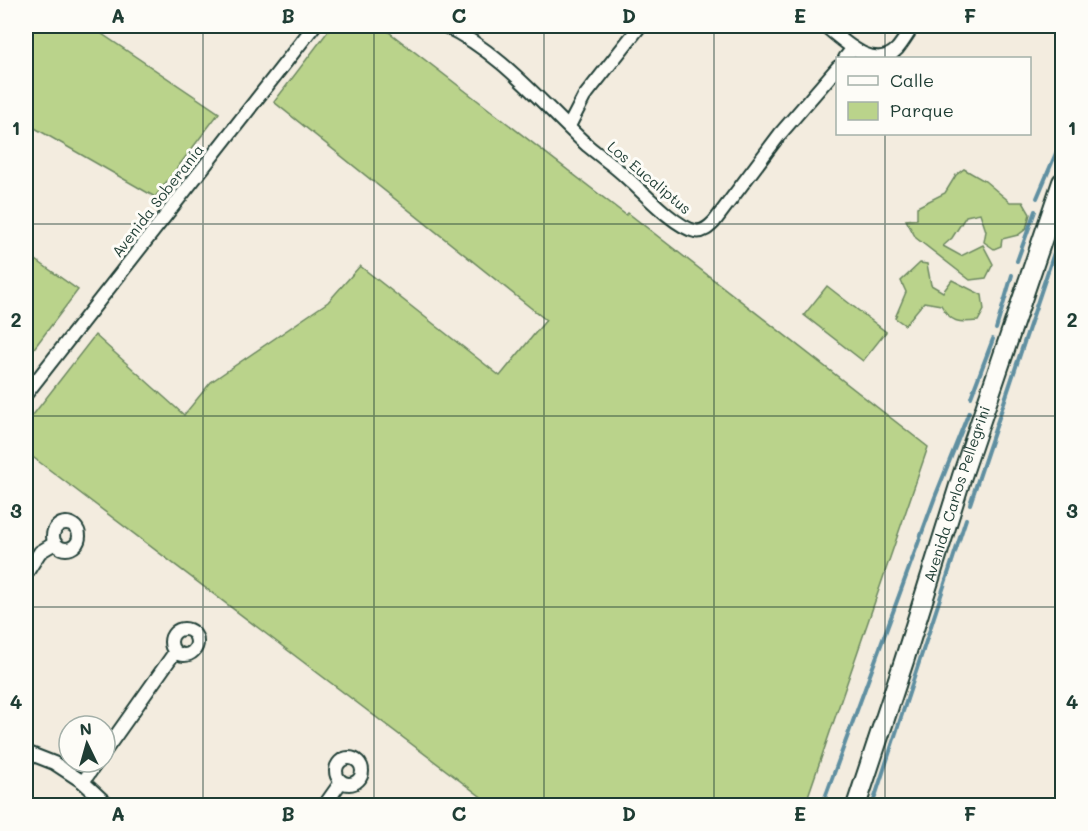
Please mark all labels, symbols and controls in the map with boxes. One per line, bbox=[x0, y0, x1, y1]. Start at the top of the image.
text: A bbox=[111, 2, 125, 28]
text: B bbox=[281, 2, 295, 28]
text: C bbox=[452, 2, 467, 28]
text: D bbox=[622, 2, 636, 28]
text: E bbox=[794, 2, 806, 28]
text: F bbox=[964, 2, 977, 28]
legend bbox=[836, 57, 1031, 135]
text: Calle bbox=[890, 68, 934, 92]
text: Parque bbox=[890, 98, 954, 122]
text: 1 bbox=[12, 114, 20, 140]
text: 1 bbox=[1068, 114, 1076, 140]
street label: Los Eucaliptus bbox=[604, 136, 696, 218]
street label: Avenida Soberanía bbox=[107, 140, 208, 261]
text: 2 bbox=[10, 306, 22, 332]
text: 2 bbox=[1066, 306, 1078, 332]
street label: Avenida Carlos Pellegrini bbox=[918, 403, 994, 584]
text: 3 bbox=[10, 497, 22, 523]
text: 3 bbox=[1066, 497, 1078, 523]
text: 4 bbox=[10, 688, 23, 714]
text: 4 bbox=[1066, 688, 1079, 714]
north arrow bbox=[57, 714, 117, 774]
text: N bbox=[79, 718, 93, 740]
text: A bbox=[111, 800, 125, 826]
text: B bbox=[281, 800, 295, 826]
text: C bbox=[452, 800, 467, 826]
text: D bbox=[622, 800, 636, 826]
text: E bbox=[794, 800, 806, 826]
text: F bbox=[964, 800, 977, 826]

